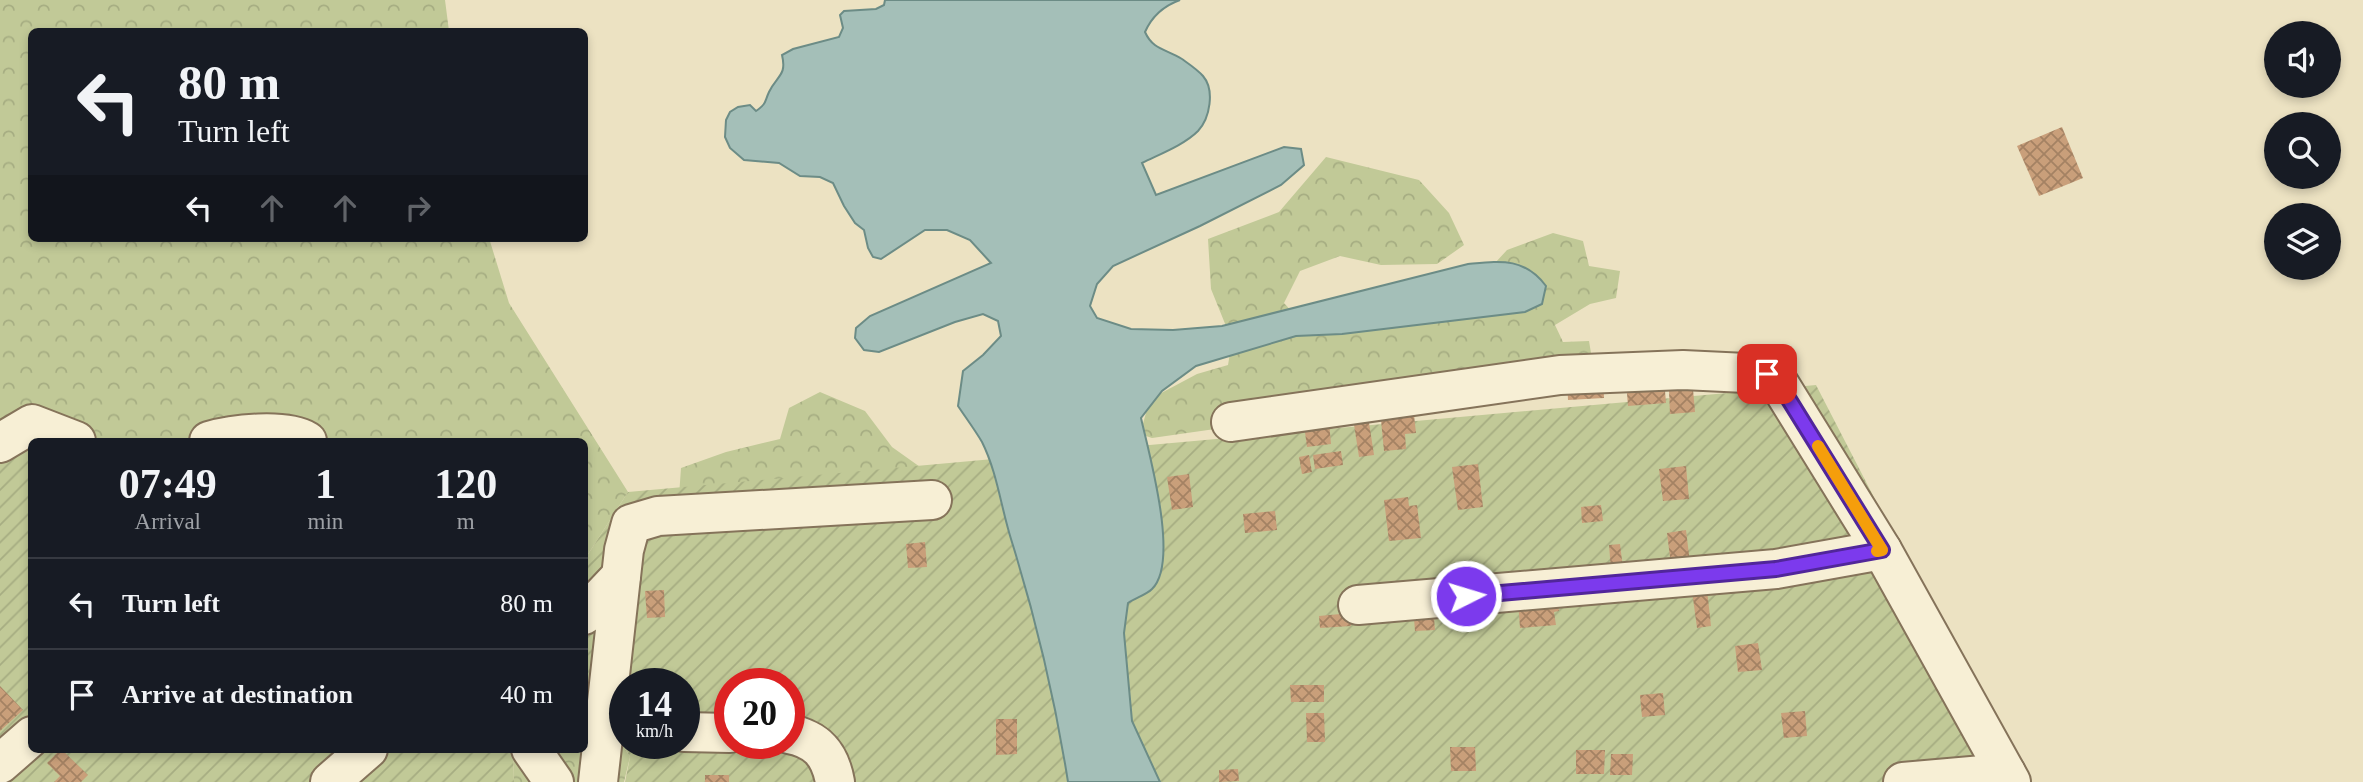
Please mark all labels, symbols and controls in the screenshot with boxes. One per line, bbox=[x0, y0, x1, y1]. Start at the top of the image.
map controls bbox=[2264, 21, 2341, 280]
button: sound bbox=[2264, 21, 2341, 98]
text: 80 m bbox=[178, 55, 280, 110]
icon: left bbox=[63, 56, 154, 147]
button: search bbox=[2264, 112, 2341, 189]
text: Turn left bbox=[178, 113, 290, 149]
icon: left bbox=[180, 189, 218, 227]
icon: ahead bbox=[253, 189, 291, 227]
icon: ahead bbox=[326, 189, 364, 227]
icon: right bbox=[399, 189, 437, 227]
button: layers bbox=[2264, 203, 2341, 280]
pin bbox=[1737, 344, 1797, 404]
icon: arrive bbox=[1748, 355, 1786, 393]
text: 07:49 bbox=[119, 461, 217, 507]
text: 1 bbox=[315, 461, 336, 507]
text: 120 bbox=[434, 461, 497, 507]
text: Arrival bbox=[135, 509, 201, 534]
text: min bbox=[308, 509, 343, 534]
text: m bbox=[457, 509, 475, 534]
position arrow bbox=[1429, 559, 1503, 633]
icon: left bbox=[63, 585, 101, 623]
text: Turn left bbox=[122, 589, 220, 618]
text: 80 m bbox=[500, 589, 553, 618]
speed limit sign: 20 bbox=[714, 668, 805, 759]
icon: arrive bbox=[63, 676, 101, 714]
text: Arrive at destination bbox=[122, 680, 353, 709]
text: 40 m bbox=[500, 680, 553, 709]
text: 14 bbox=[637, 685, 672, 724]
text: km/h bbox=[636, 721, 673, 741]

